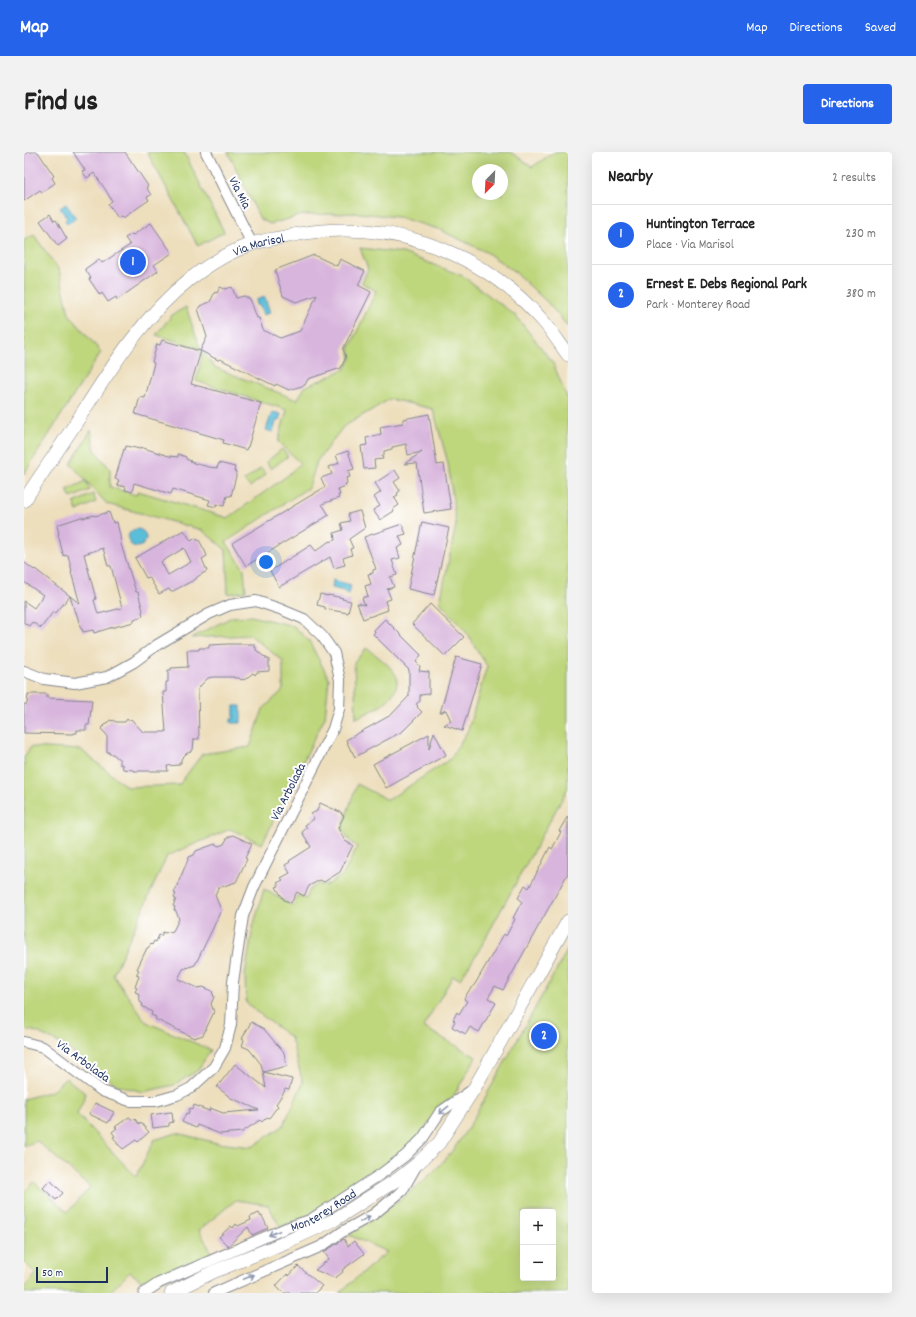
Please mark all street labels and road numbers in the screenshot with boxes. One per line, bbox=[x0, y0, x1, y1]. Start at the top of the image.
street label: Via Mia bbox=[223, 174, 255, 213]
street label: Via Marisol bbox=[230, 230, 286, 263]
street label: Via Arbolada bbox=[267, 759, 312, 824]
street label: Via Arbolada bbox=[52, 1036, 114, 1089]
street label: Monterey Road bbox=[289, 1185, 361, 1238]

